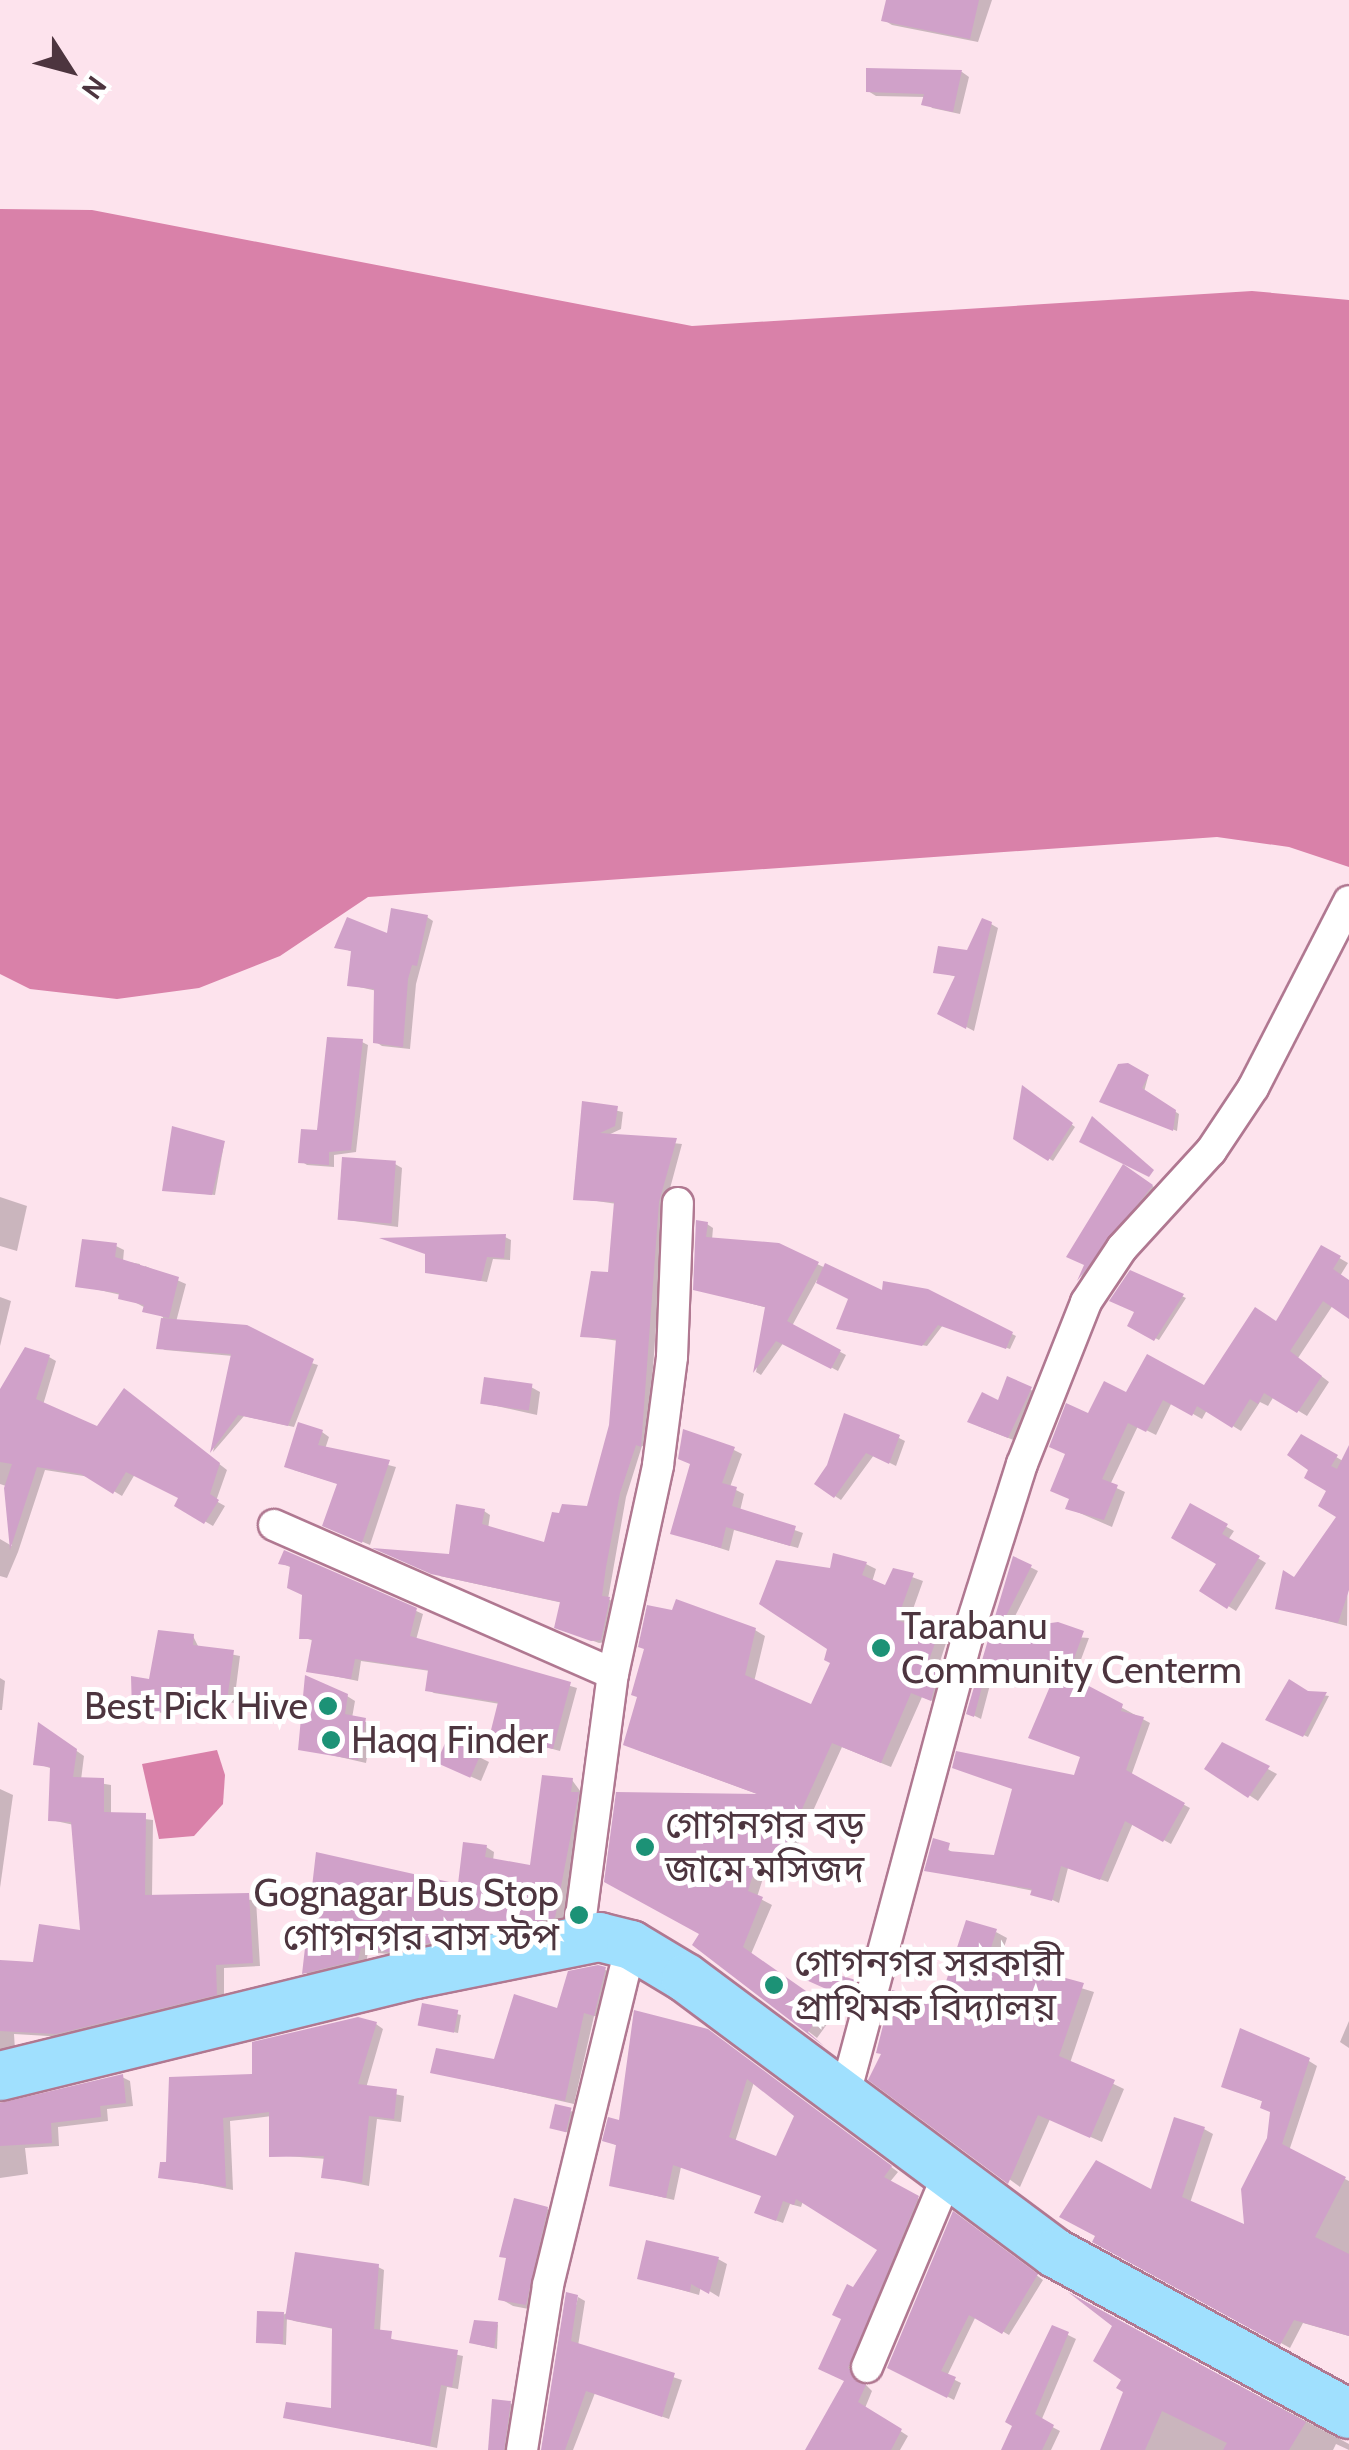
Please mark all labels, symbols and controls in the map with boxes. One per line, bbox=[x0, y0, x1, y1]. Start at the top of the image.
north arrow bbox=[20, 20, 120, 120]
text: N bbox=[75, 70, 114, 106]
place label: Tarabanu Community Centerm bbox=[901, 1603, 1242, 1692]
marker: Tarabanu Community Centerm bbox=[870, 1637, 892, 1659]
place label: Best Pick Hive bbox=[84, 1683, 308, 1729]
marker: Best Pick Hive bbox=[317, 1695, 339, 1717]
place label: Haqq Finder bbox=[351, 1717, 548, 1763]
marker: Haqq Finder bbox=[320, 1729, 342, 1751]
place label: গোগনগর বড় জামে মসিজদ bbox=[665, 1802, 865, 1892]
marker: গোগনগর বড় জামে মসিজদ bbox=[634, 1836, 656, 1858]
place label: Gognagar Bus Stop গোগনগর বাস স্টপ bbox=[254, 1870, 559, 1960]
marker: Gognagar Bus Stop গোগনগর বাস স্টপ bbox=[568, 1904, 590, 1926]
place label: গোগনগর সরকারী প্রাথিমক বিদ্যালয় bbox=[794, 1940, 1064, 2030]
marker: গোগনগর সরকারী প্রাথিমক বিদ্যালয় bbox=[763, 1974, 785, 1996]

